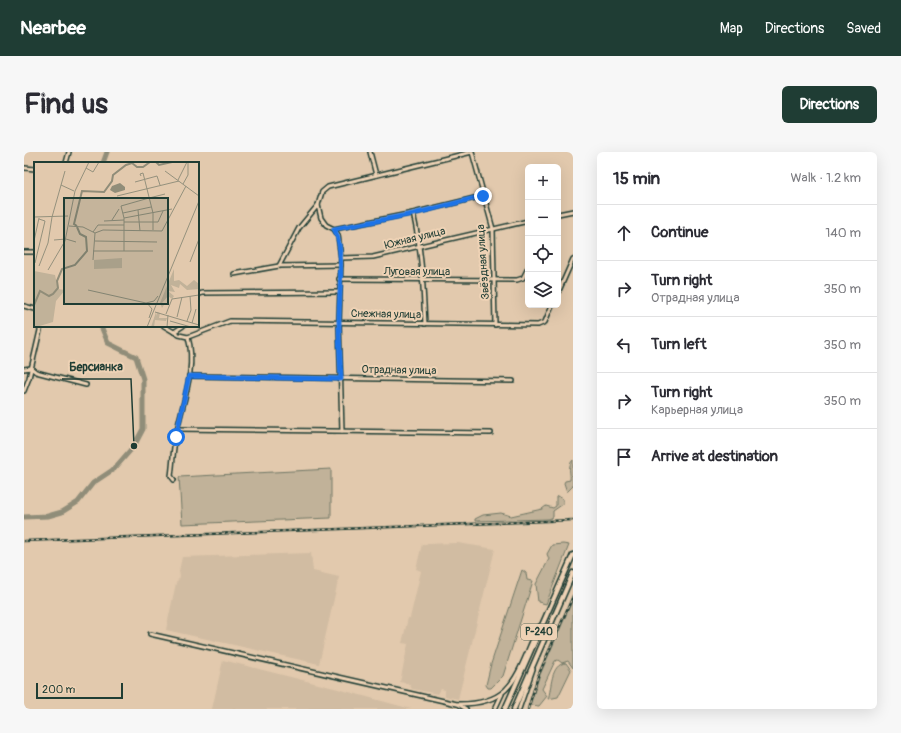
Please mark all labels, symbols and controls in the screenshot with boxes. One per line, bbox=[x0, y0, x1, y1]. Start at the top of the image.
text: Nearbee bbox=[20, 16, 86, 40]
text: Map bbox=[720, 20, 743, 37]
text: Directions bbox=[765, 20, 824, 37]
text: Saved bbox=[846, 20, 881, 37]
button: Directions bbox=[782, 86, 877, 123]
text: Find us bbox=[24, 87, 108, 122]
inset map bbox=[34, 162, 199, 327]
map controls bbox=[525, 164, 561, 308]
button: + bbox=[525, 164, 561, 200]
text: 15 min bbox=[613, 168, 660, 189]
text: Walk · 1.2 km bbox=[791, 170, 861, 186]
route end bbox=[474, 187, 492, 205]
button: − bbox=[525, 200, 561, 236]
icon: ahead bbox=[613, 222, 635, 244]
text: Continue bbox=[651, 223, 709, 242]
street label: Южная улица bbox=[383, 224, 447, 252]
street label: Звёздная улица bbox=[474, 224, 492, 300]
text: 140 m bbox=[825, 225, 861, 241]
button: locate bbox=[525, 236, 561, 272]
street label: Луговая улица bbox=[383, 265, 450, 278]
text: Turn right bbox=[651, 271, 712, 290]
button: layers bbox=[525, 272, 561, 308]
icon: right bbox=[613, 278, 635, 300]
text: 350 m bbox=[823, 281, 861, 297]
text: Отрадная улица bbox=[651, 290, 740, 306]
street label: Снежная улица bbox=[351, 307, 421, 321]
icon: left bbox=[613, 334, 635, 356]
text: Turn left bbox=[651, 335, 707, 354]
text: 350 m bbox=[823, 337, 861, 353]
callout: Берсианка bbox=[62, 355, 131, 379]
text: Берсианка bbox=[69, 360, 123, 375]
street label: Отрадная улица bbox=[361, 363, 437, 377]
text: Turn right bbox=[651, 383, 712, 402]
icon: right bbox=[613, 390, 635, 412]
text: 350 m bbox=[823, 393, 861, 409]
text: Карьерная улица bbox=[651, 402, 743, 418]
route start bbox=[167, 428, 185, 446]
icon: arrive bbox=[613, 446, 635, 468]
text: Arrive at destination bbox=[651, 447, 778, 466]
road number: Р-240 bbox=[521, 624, 557, 640]
scale bar bbox=[36, 681, 123, 700]
text: 200 m bbox=[42, 683, 75, 696]

